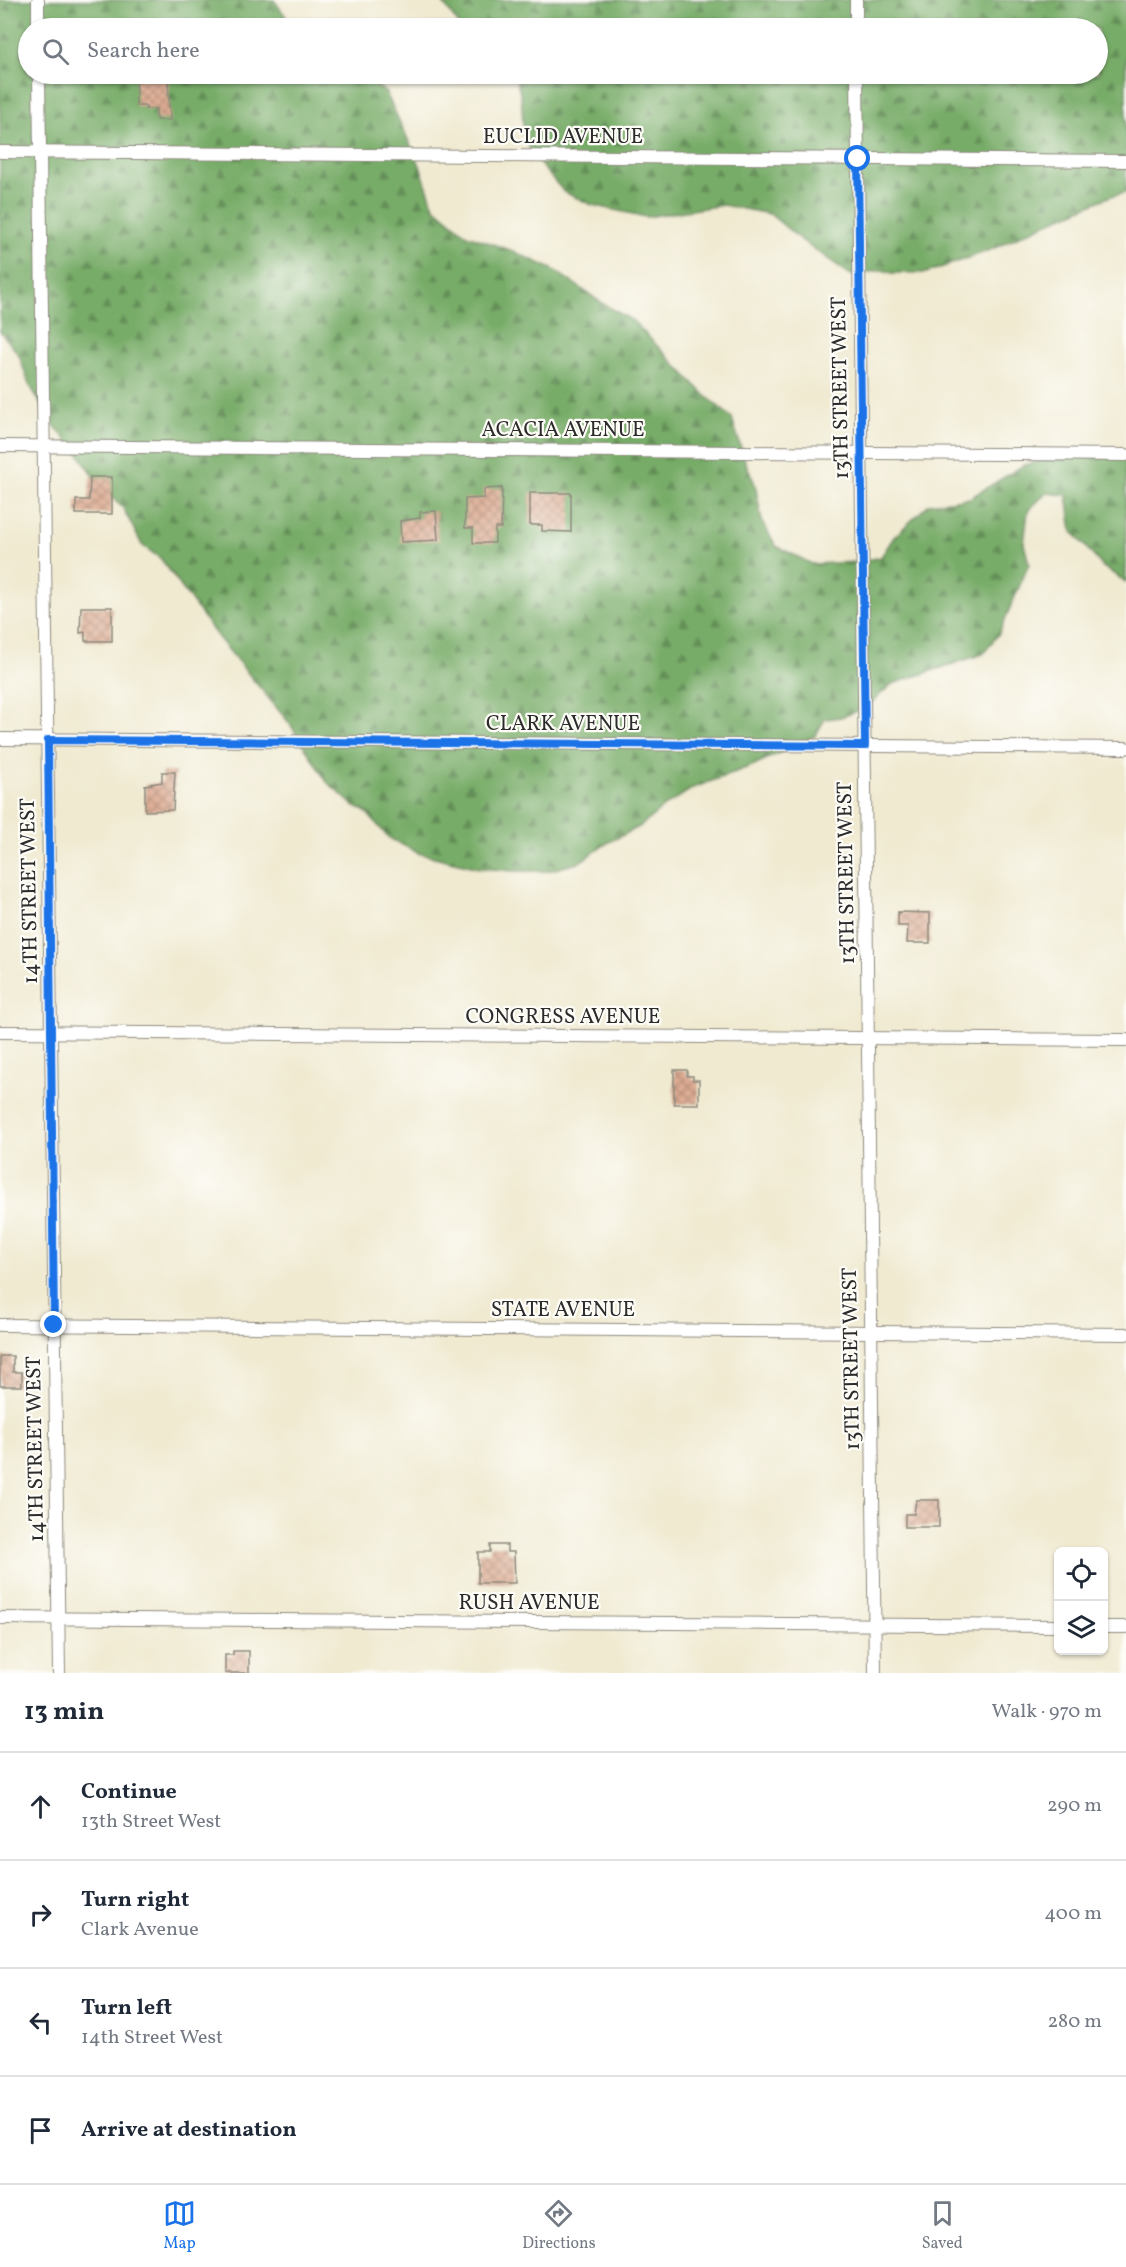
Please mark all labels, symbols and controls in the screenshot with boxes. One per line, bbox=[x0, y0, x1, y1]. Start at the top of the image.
search box bbox=[18, 18, 1108, 84]
icon: search bbox=[39, 35, 72, 68]
text: Search here bbox=[87, 36, 200, 67]
street label: EUCLID AVENUE bbox=[483, 123, 643, 152]
route start bbox=[844, 145, 870, 171]
street label: 13TH STREET WEST bbox=[825, 296, 857, 480]
street label: ACACIA AVENUE bbox=[481, 416, 645, 445]
street label: CLARK AVENUE bbox=[486, 710, 640, 739]
street label: 13TH STREET WEST bbox=[831, 781, 863, 965]
street label: 14TH STREET WEST bbox=[14, 798, 46, 984]
street label: CONGRESS AVENUE bbox=[466, 1003, 660, 1032]
street label: 13TH STREET WEST bbox=[836, 1267, 868, 1451]
street label: STATE AVENUE bbox=[491, 1296, 635, 1325]
route end bbox=[40, 1311, 66, 1337]
street label: 14TH STREET WEST bbox=[20, 1356, 52, 1542]
map controls bbox=[1054, 1547, 1108, 1655]
button: locate bbox=[1054, 1547, 1108, 1601]
street label: RUSH AVENUE bbox=[458, 1589, 600, 1618]
button: layers bbox=[1054, 1601, 1108, 1655]
text: 13 min bbox=[24, 1694, 104, 1730]
text: Walk · 970 m bbox=[992, 1698, 1102, 1726]
text: Continue bbox=[81, 1777, 177, 1808]
icon: ahead bbox=[24, 1790, 57, 1823]
text: 290 m bbox=[1047, 1792, 1102, 1820]
text: 13th Street West bbox=[81, 1808, 221, 1836]
text: Turn right bbox=[81, 1885, 189, 1916]
icon: right bbox=[24, 1898, 57, 1931]
text: 400 m bbox=[1044, 1900, 1102, 1928]
text: Clark Avenue bbox=[81, 1916, 199, 1944]
text: Turn left bbox=[81, 1993, 172, 2024]
icon: left bbox=[24, 2006, 57, 2039]
text: 280 m bbox=[1047, 2008, 1102, 2036]
text: 14th Street West bbox=[81, 2024, 223, 2052]
icon: arrive bbox=[24, 2114, 57, 2147]
text: Arrive at destination bbox=[81, 2115, 297, 2146]
tab: Map bbox=[163, 2197, 196, 2255]
tab: Directions bbox=[522, 2197, 596, 2255]
tab: Saved bbox=[922, 2197, 963, 2255]

